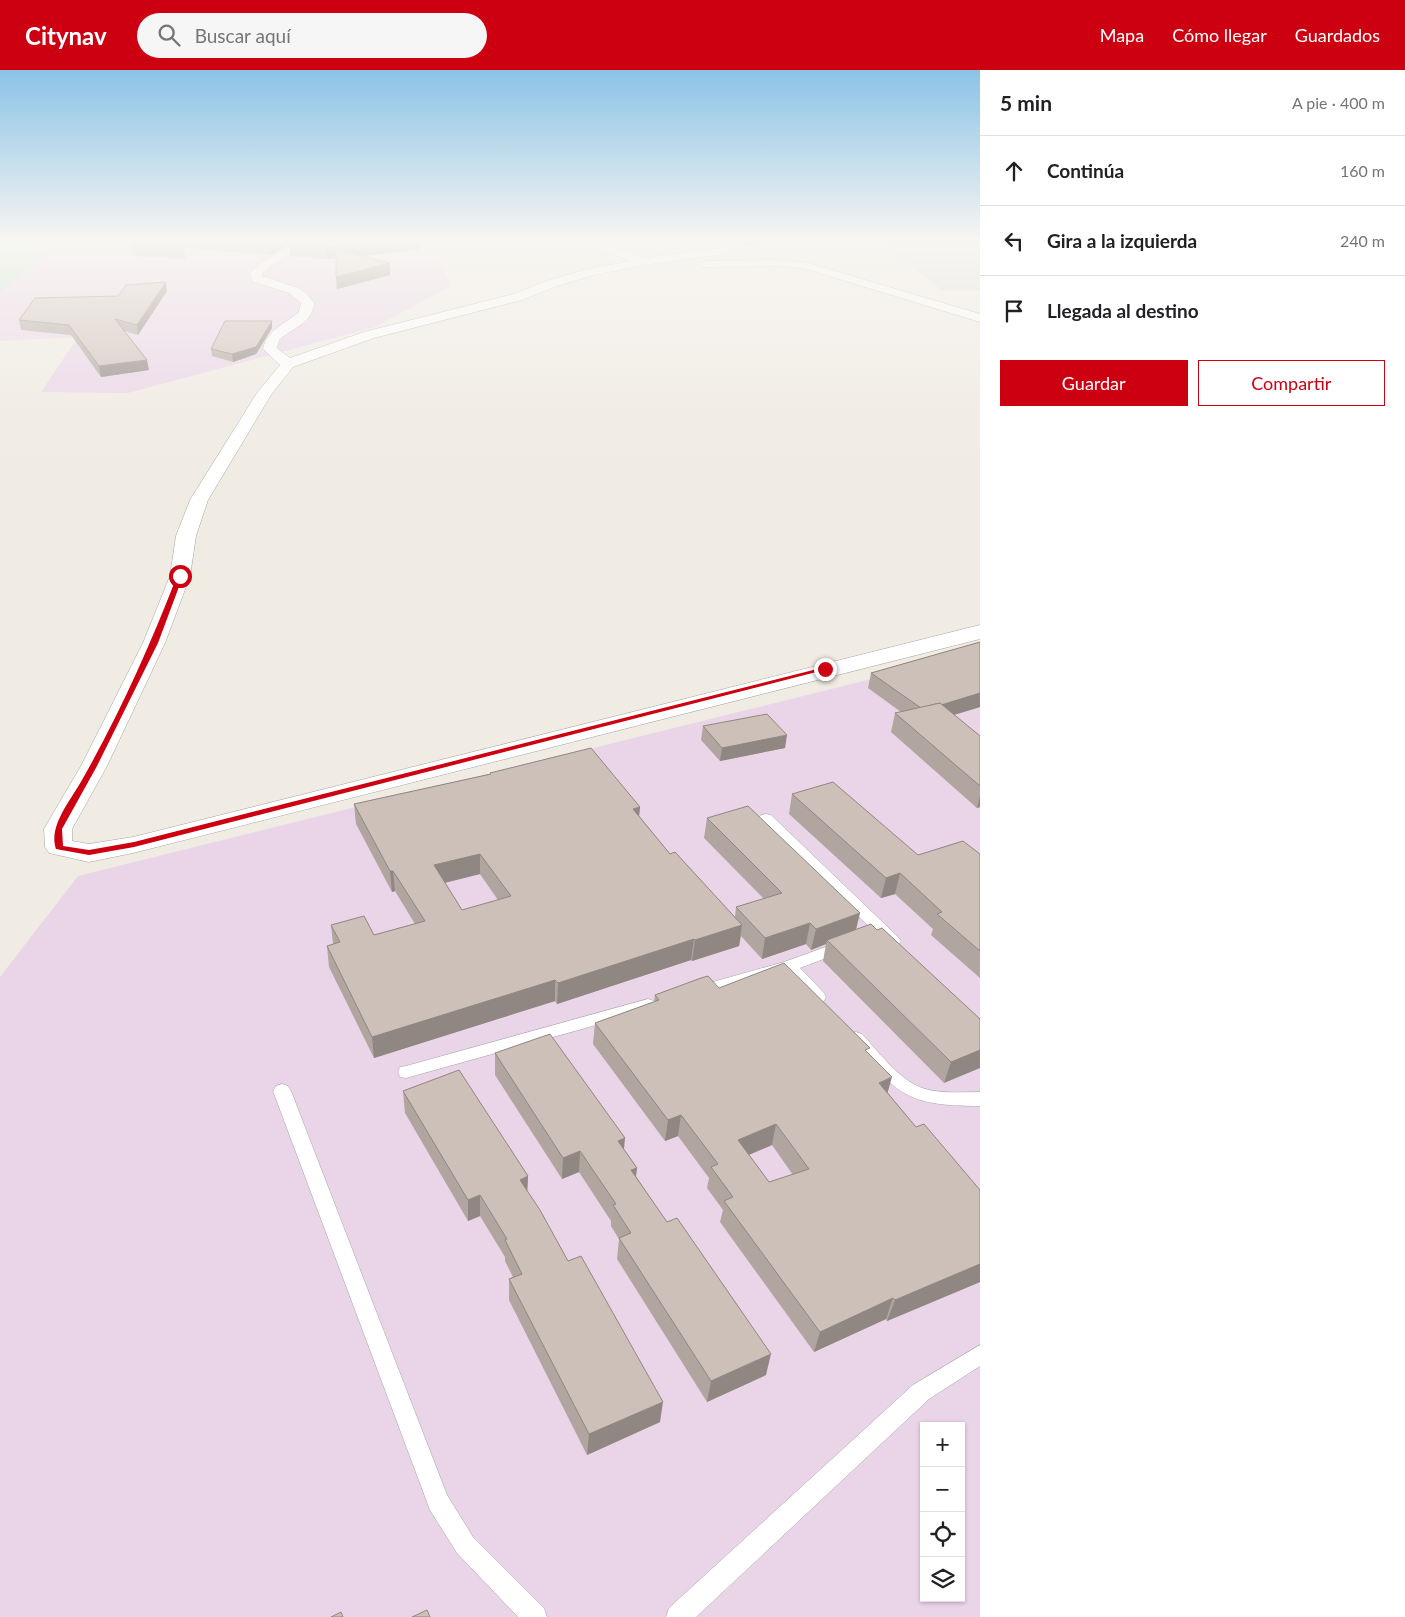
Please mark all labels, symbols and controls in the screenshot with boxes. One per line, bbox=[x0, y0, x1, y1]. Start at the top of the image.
search box bbox=[137, 13, 487, 58]
text: Citynav bbox=[25, 21, 107, 50]
icon: search bbox=[155, 21, 183, 49]
text: Buscar aquí bbox=[195, 24, 291, 47]
text: Mapa bbox=[1100, 24, 1144, 46]
text: Cómo llegar bbox=[1172, 24, 1267, 46]
text: Guardados bbox=[1295, 24, 1380, 46]
text: 5 min bbox=[1000, 90, 1052, 115]
text: A pie · 400 m bbox=[1292, 93, 1385, 112]
icon: ahead bbox=[1000, 157, 1028, 185]
text: Continúa bbox=[1047, 159, 1124, 182]
text: 160 m bbox=[1340, 161, 1385, 180]
icon: left bbox=[1000, 227, 1028, 255]
text: Gira a la izquierda bbox=[1047, 229, 1197, 252]
text: 240 m bbox=[1340, 231, 1385, 250]
icon: arrive bbox=[1000, 297, 1028, 325]
text: Llegada al destino bbox=[1047, 299, 1199, 322]
button: Guardar bbox=[1000, 360, 1188, 406]
button: Compartir bbox=[1198, 360, 1385, 406]
route start bbox=[169, 565, 192, 588]
route end bbox=[814, 658, 837, 681]
map controls bbox=[920, 1422, 965, 1602]
button: + bbox=[920, 1422, 965, 1467]
button: − bbox=[920, 1467, 965, 1512]
button: locate bbox=[920, 1512, 965, 1557]
button: layers bbox=[920, 1557, 965, 1602]

